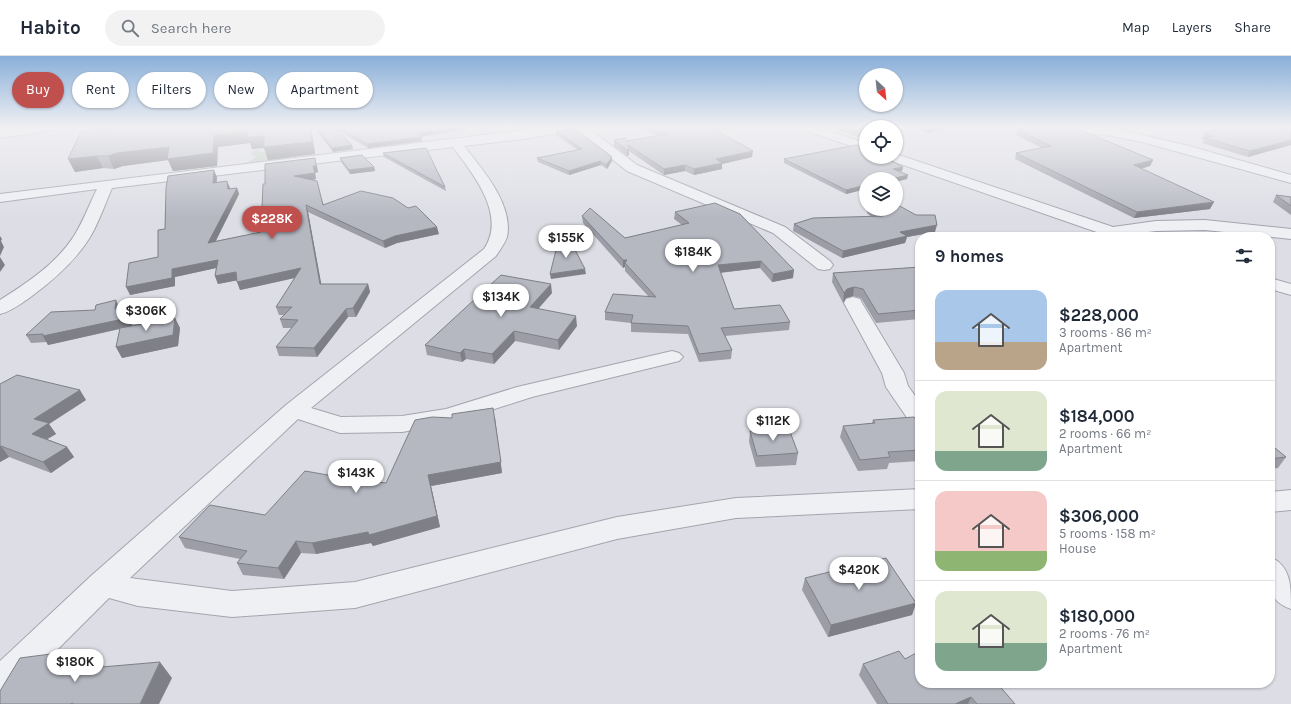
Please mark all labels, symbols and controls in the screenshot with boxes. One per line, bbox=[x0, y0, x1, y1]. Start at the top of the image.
search box bbox=[105, 10, 385, 46]
text: Habito bbox=[20, 17, 81, 39]
icon: search bbox=[119, 17, 141, 39]
text: Search here bbox=[151, 19, 231, 37]
text: Map bbox=[1122, 19, 1150, 36]
text: Layers bbox=[1172, 19, 1212, 36]
text: Share bbox=[1234, 19, 1271, 36]
north arrow bbox=[859, 68, 903, 112]
map controls bbox=[859, 68, 903, 216]
chip: Buy bbox=[12, 72, 64, 108]
chip: Rent bbox=[72, 72, 129, 108]
chip: Filters bbox=[137, 72, 206, 108]
chip: New bbox=[214, 72, 268, 108]
chip: Apartment bbox=[276, 72, 373, 108]
button: locate bbox=[859, 120, 903, 164]
button: layers bbox=[859, 172, 903, 216]
pin: $228K bbox=[244, 206, 300, 240]
text: $228K bbox=[251, 211, 293, 226]
pin: $155K bbox=[538, 225, 594, 259]
text: $155K bbox=[547, 230, 585, 245]
pin: $184K bbox=[665, 239, 721, 273]
text: $184K bbox=[674, 244, 712, 259]
icon: filters bbox=[1233, 245, 1255, 267]
text: 9 homes bbox=[935, 246, 1004, 266]
pin: $134K bbox=[473, 284, 529, 318]
text: $134K bbox=[482, 289, 520, 304]
pin: $306K bbox=[118, 298, 174, 332]
text: $306K bbox=[125, 303, 167, 318]
text: $228,000 bbox=[1059, 305, 1139, 325]
icon: home bbox=[967, 306, 1015, 354]
text: 3 rooms · 86 m² bbox=[1059, 325, 1152, 340]
text: Apartment bbox=[1059, 340, 1122, 355]
text: $184,000 bbox=[1059, 406, 1134, 426]
icon: home bbox=[967, 407, 1015, 455]
pin: $112K bbox=[745, 408, 801, 442]
text: $112K bbox=[756, 413, 790, 428]
text: 2 rooms · 66 m² bbox=[1059, 426, 1151, 441]
text: Apartment bbox=[1059, 441, 1122, 456]
pin: $143K bbox=[328, 460, 384, 494]
text: $143K bbox=[337, 465, 375, 480]
text: $306,000 bbox=[1059, 506, 1139, 526]
icon: home bbox=[967, 507, 1015, 555]
text: 5 rooms · 158 m² bbox=[1059, 526, 1156, 541]
text: House bbox=[1059, 541, 1096, 556]
pin: $420K bbox=[831, 557, 887, 591]
text: $420K bbox=[838, 562, 880, 577]
text: $180,000 bbox=[1059, 606, 1135, 626]
icon: home bbox=[967, 607, 1015, 655]
text: 2 rooms · 76 m² bbox=[1059, 626, 1150, 641]
text: Apartment bbox=[1059, 641, 1122, 656]
pin: $180K bbox=[47, 649, 103, 683]
text: $180K bbox=[56, 654, 94, 669]

